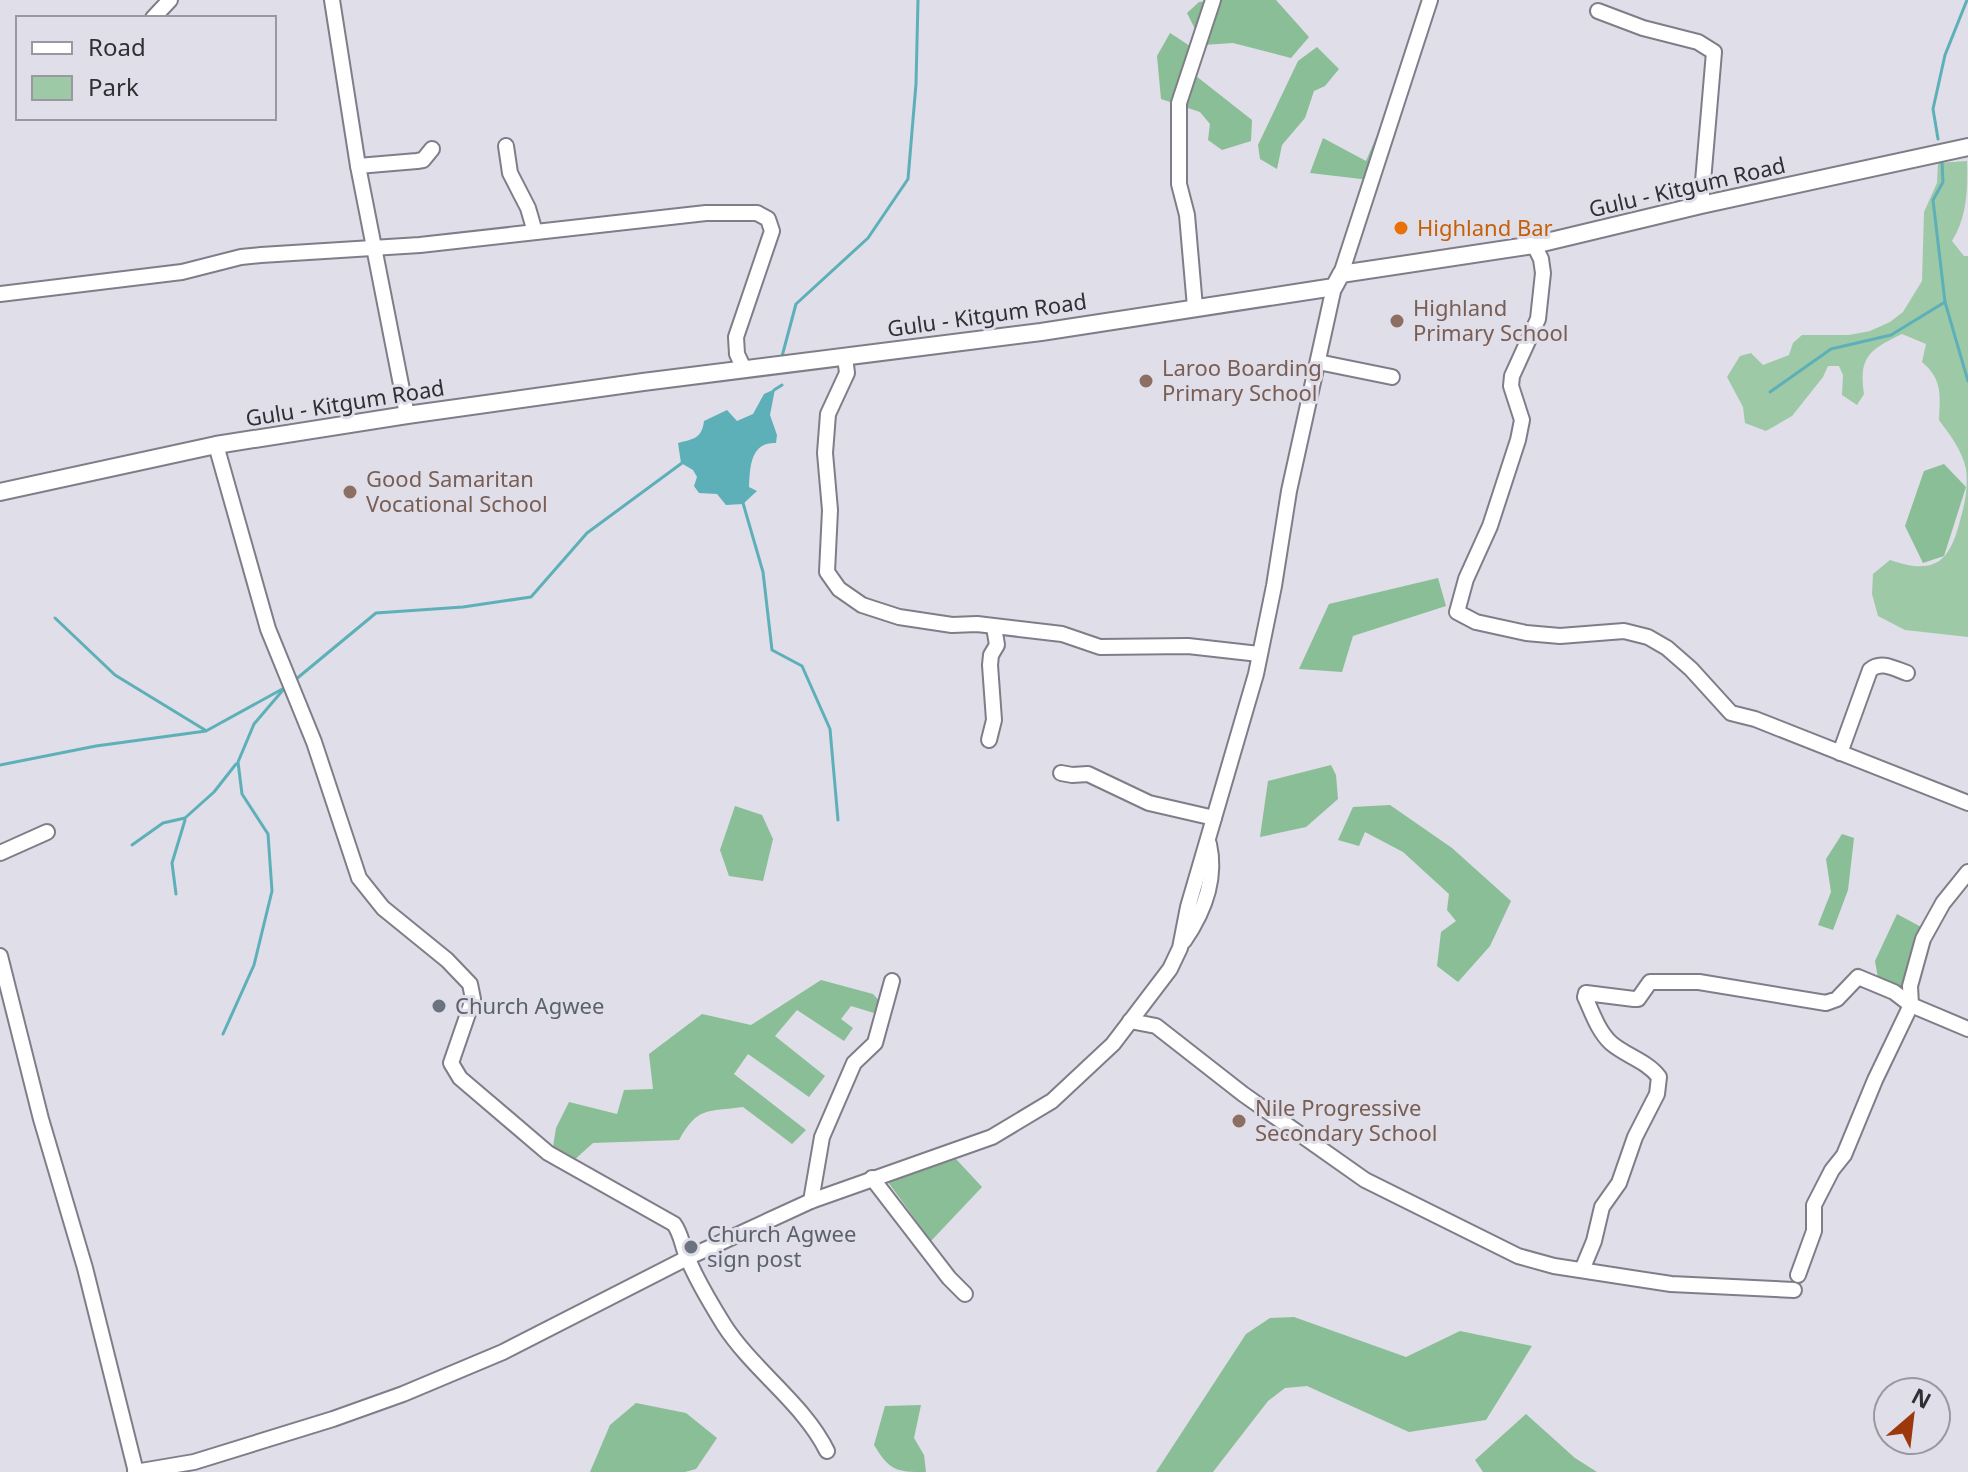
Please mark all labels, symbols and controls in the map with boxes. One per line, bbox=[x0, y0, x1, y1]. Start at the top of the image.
legend bbox=[16, 16, 276, 120]
text: Road bbox=[88, 30, 146, 63]
text: Park bbox=[88, 70, 139, 103]
street label: Gulu - Kitgum Road bbox=[1586, 149, 1788, 223]
place label: Highland Bar bbox=[1417, 212, 1553, 242]
marker: Highland Bar bbox=[1392, 219, 1410, 237]
street label: Gulu - Kitgum Road bbox=[885, 285, 1088, 343]
place label: Highland Primary School bbox=[1413, 292, 1569, 347]
marker: Highland Primary School bbox=[1388, 312, 1406, 330]
place label: Laroo Boarding Primary School bbox=[1162, 352, 1322, 407]
street label: Gulu - Kitgum Road bbox=[243, 371, 446, 433]
marker: Laroo Boarding Primary School bbox=[1137, 372, 1155, 390]
place label: Good Samaritan Vocational School bbox=[366, 463, 548, 518]
marker: Good Samaritan Vocational School bbox=[341, 483, 359, 501]
place label: Church Agwee bbox=[455, 990, 604, 1020]
marker: Church Agwee bbox=[430, 997, 448, 1015]
place label: Nile Progressive Secondary School bbox=[1255, 1092, 1437, 1147]
marker: Nile Progressive Secondary School bbox=[1230, 1112, 1248, 1130]
place label: Church Agwee sign post bbox=[707, 1218, 856, 1273]
marker: Church Agwee sign post bbox=[682, 1238, 700, 1256]
north arrow bbox=[1872, 1376, 1952, 1456]
text: N bbox=[1907, 1380, 1937, 1415]

